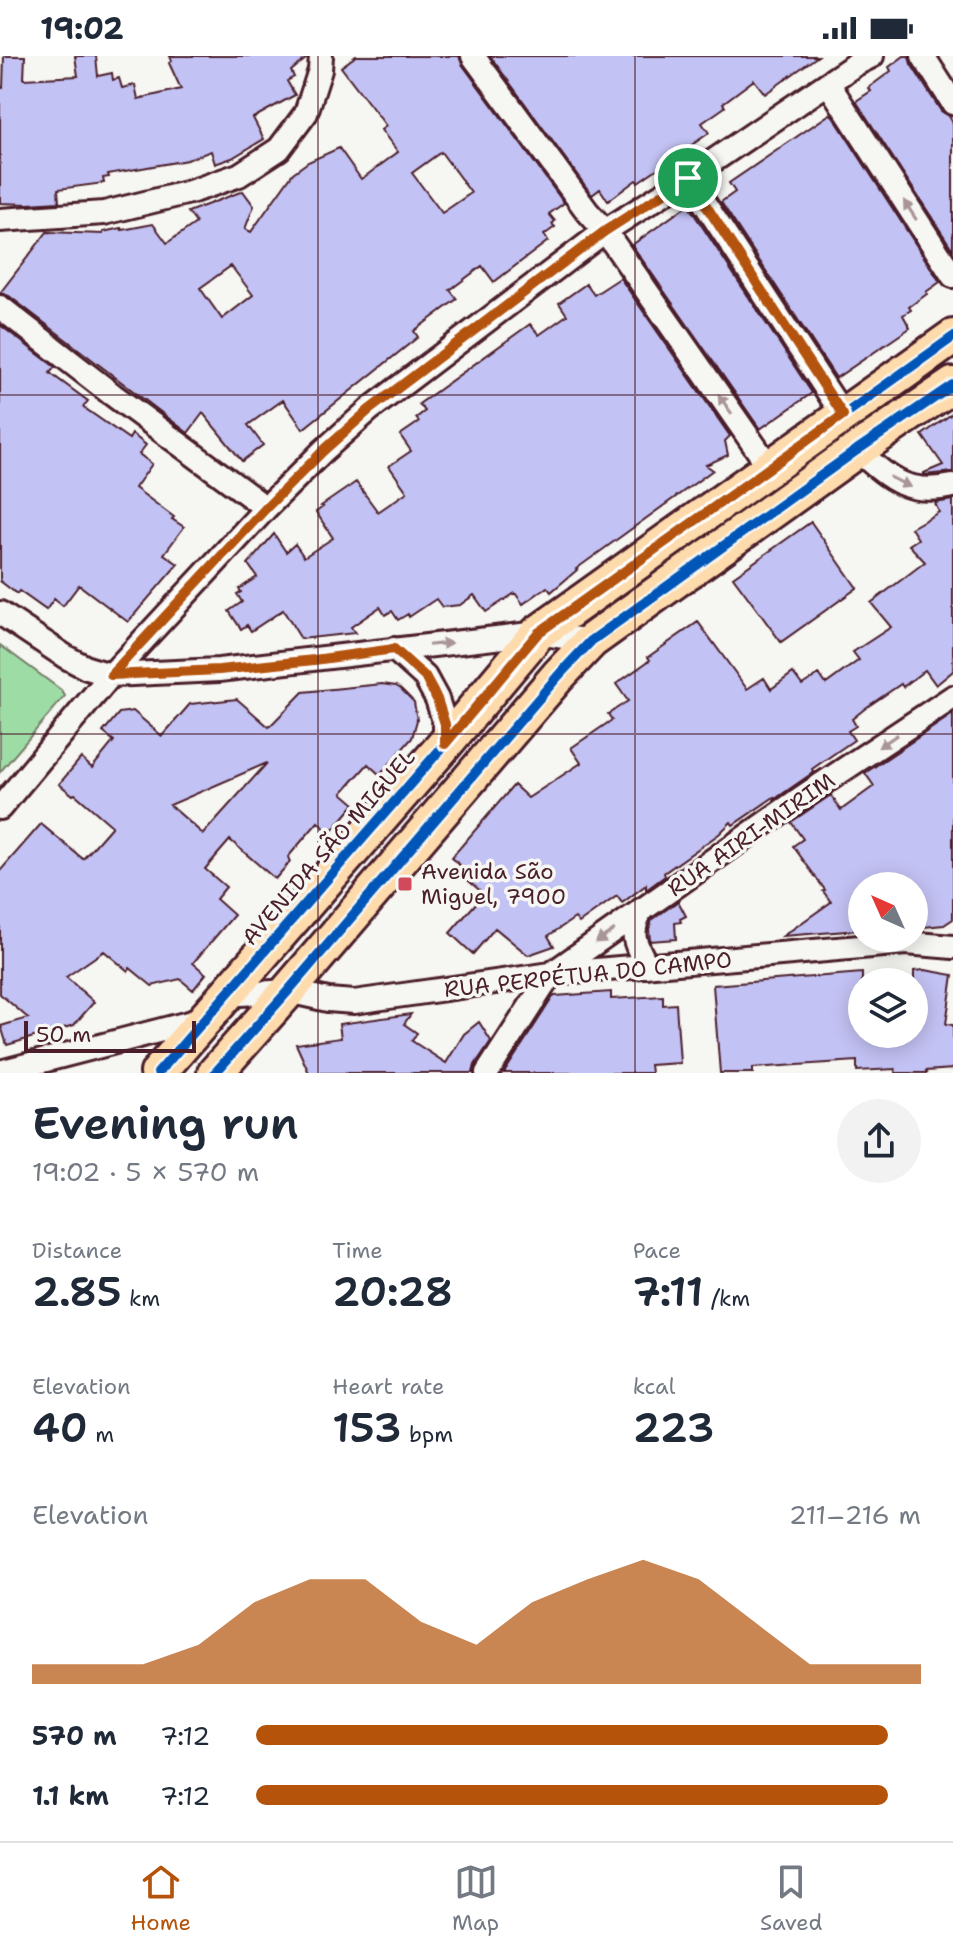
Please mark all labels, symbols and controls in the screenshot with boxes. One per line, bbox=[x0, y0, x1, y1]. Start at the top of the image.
text: 19:02 bbox=[40, 8, 124, 49]
pin bbox=[654, 144, 722, 212]
icon: arrive bbox=[666, 156, 710, 200]
one-way arrow bbox=[904, 199, 918, 221]
one-way arrow bbox=[718, 393, 733, 414]
one-way arrow bbox=[889, 475, 912, 489]
one-way arrow bbox=[428, 638, 453, 651]
one-way arrow bbox=[877, 733, 899, 747]
street label: AVENIDA SÃO MIGUEL bbox=[235, 743, 421, 951]
street label: RUA AIRI-MIRIM bbox=[662, 766, 841, 903]
place label: Avenida São Miguel, 7900 bbox=[421, 857, 566, 911]
north arrow bbox=[848, 872, 928, 952]
map controls bbox=[848, 872, 928, 1048]
marker: Avenida São Miguel, 7900 bbox=[396, 875, 414, 893]
one-way arrow bbox=[594, 928, 616, 944]
street label: RUA PERPÉTUA DO CAMPO bbox=[443, 945, 733, 1004]
button: layers bbox=[848, 968, 928, 1048]
scale bar bbox=[24, 1017, 196, 1053]
text: 50 m bbox=[36, 1020, 91, 1049]
text: Evening run bbox=[32, 1094, 299, 1153]
button: share bbox=[837, 1099, 921, 1183]
text: 19:02 · 5 × 570 m bbox=[32, 1154, 259, 1189]
text: Distance bbox=[32, 1236, 122, 1265]
text: Time bbox=[332, 1236, 383, 1265]
text: Pace bbox=[633, 1236, 681, 1265]
text: 2.85 bbox=[32, 1265, 122, 1319]
text: 20:28 bbox=[332, 1265, 453, 1319]
text: 7:11 bbox=[633, 1265, 703, 1319]
text: km bbox=[122, 1284, 160, 1313]
text: /km bbox=[703, 1284, 750, 1313]
text: Elevation bbox=[32, 1372, 130, 1401]
text: Heart rate bbox=[332, 1372, 444, 1401]
text: kcal bbox=[633, 1372, 675, 1401]
text: 40 bbox=[32, 1401, 88, 1455]
text: 153 bbox=[332, 1401, 402, 1455]
text: 223 bbox=[633, 1401, 715, 1455]
text: m bbox=[88, 1420, 114, 1449]
text: bpm bbox=[402, 1420, 453, 1449]
text: Elevation bbox=[32, 1497, 148, 1532]
text: 211–216 m bbox=[789, 1497, 921, 1532]
text: 570 m bbox=[32, 1718, 117, 1753]
text: 7:12 bbox=[160, 1718, 210, 1753]
text: 1.1 km bbox=[32, 1778, 109, 1813]
text: 7:12 bbox=[160, 1778, 210, 1813]
tab: Home bbox=[130, 1860, 191, 1937]
tab: Map bbox=[452, 1860, 499, 1937]
tab: Saved bbox=[760, 1860, 823, 1937]

